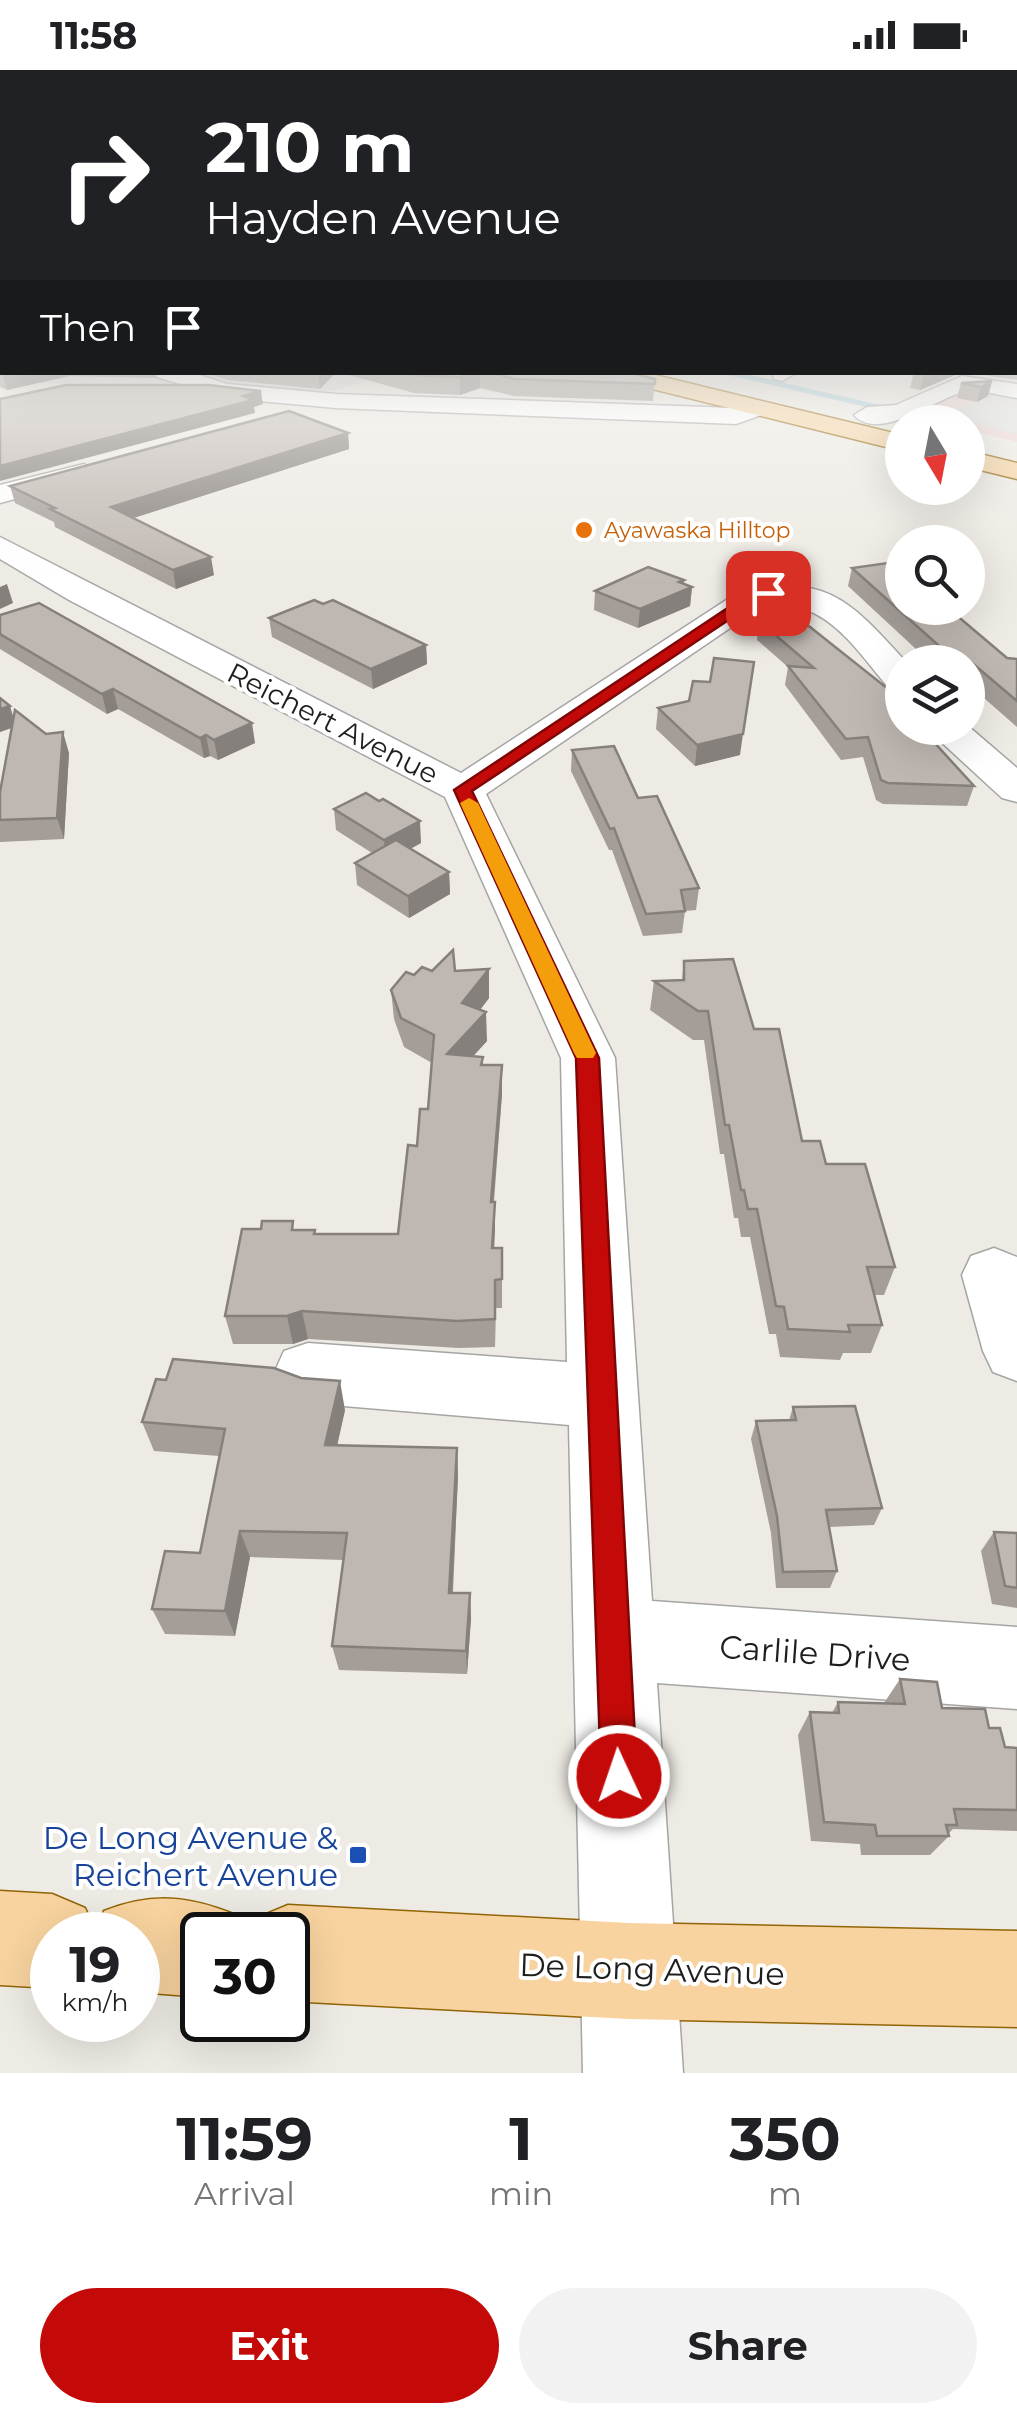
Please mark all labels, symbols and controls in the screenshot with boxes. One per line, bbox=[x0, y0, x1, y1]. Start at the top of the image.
text: 11:58 bbox=[50, 12, 137, 59]
text: 210 m bbox=[205, 104, 415, 190]
icon: right bbox=[40, 110, 170, 240]
text: Hayden Avenue bbox=[205, 190, 561, 245]
icon: arrive bbox=[156, 300, 211, 355]
text: Then bbox=[40, 304, 136, 351]
north arrow bbox=[885, 405, 985, 505]
map controls bbox=[885, 405, 985, 745]
place label: Ayawaska Hilltop bbox=[604, 517, 791, 544]
marker: Ayawaska Hilltop bbox=[573, 519, 595, 541]
button: search bbox=[885, 525, 985, 625]
pin bbox=[726, 551, 811, 636]
icon: arrive bbox=[741, 566, 796, 621]
button: layers bbox=[885, 645, 985, 745]
street label: Reichert Avenue bbox=[222, 655, 444, 791]
street label: Carlile Drive bbox=[718, 1627, 912, 1679]
position arrow bbox=[567, 1724, 671, 1828]
place label: De Long Avenue & Reichert Avenue bbox=[43, 1818, 338, 1894]
marker: De Long Avenue & Reichert Avenue bbox=[347, 1844, 369, 1866]
speed limit sign: 30 bbox=[180, 1912, 310, 2042]
text: 19 bbox=[69, 1934, 121, 1995]
street label: De Long Avenue bbox=[519, 1945, 785, 1993]
text: km/h bbox=[62, 1987, 128, 2017]
text: 11:59 bbox=[176, 2102, 313, 2175]
text: 1 bbox=[509, 2102, 533, 2175]
text: 350 bbox=[729, 2102, 841, 2175]
text: Arrival bbox=[194, 2174, 295, 2213]
text: min bbox=[489, 2174, 553, 2213]
text: m bbox=[768, 2174, 802, 2213]
button: Exit bbox=[40, 2288, 499, 2403]
button: Share bbox=[519, 2288, 977, 2403]

